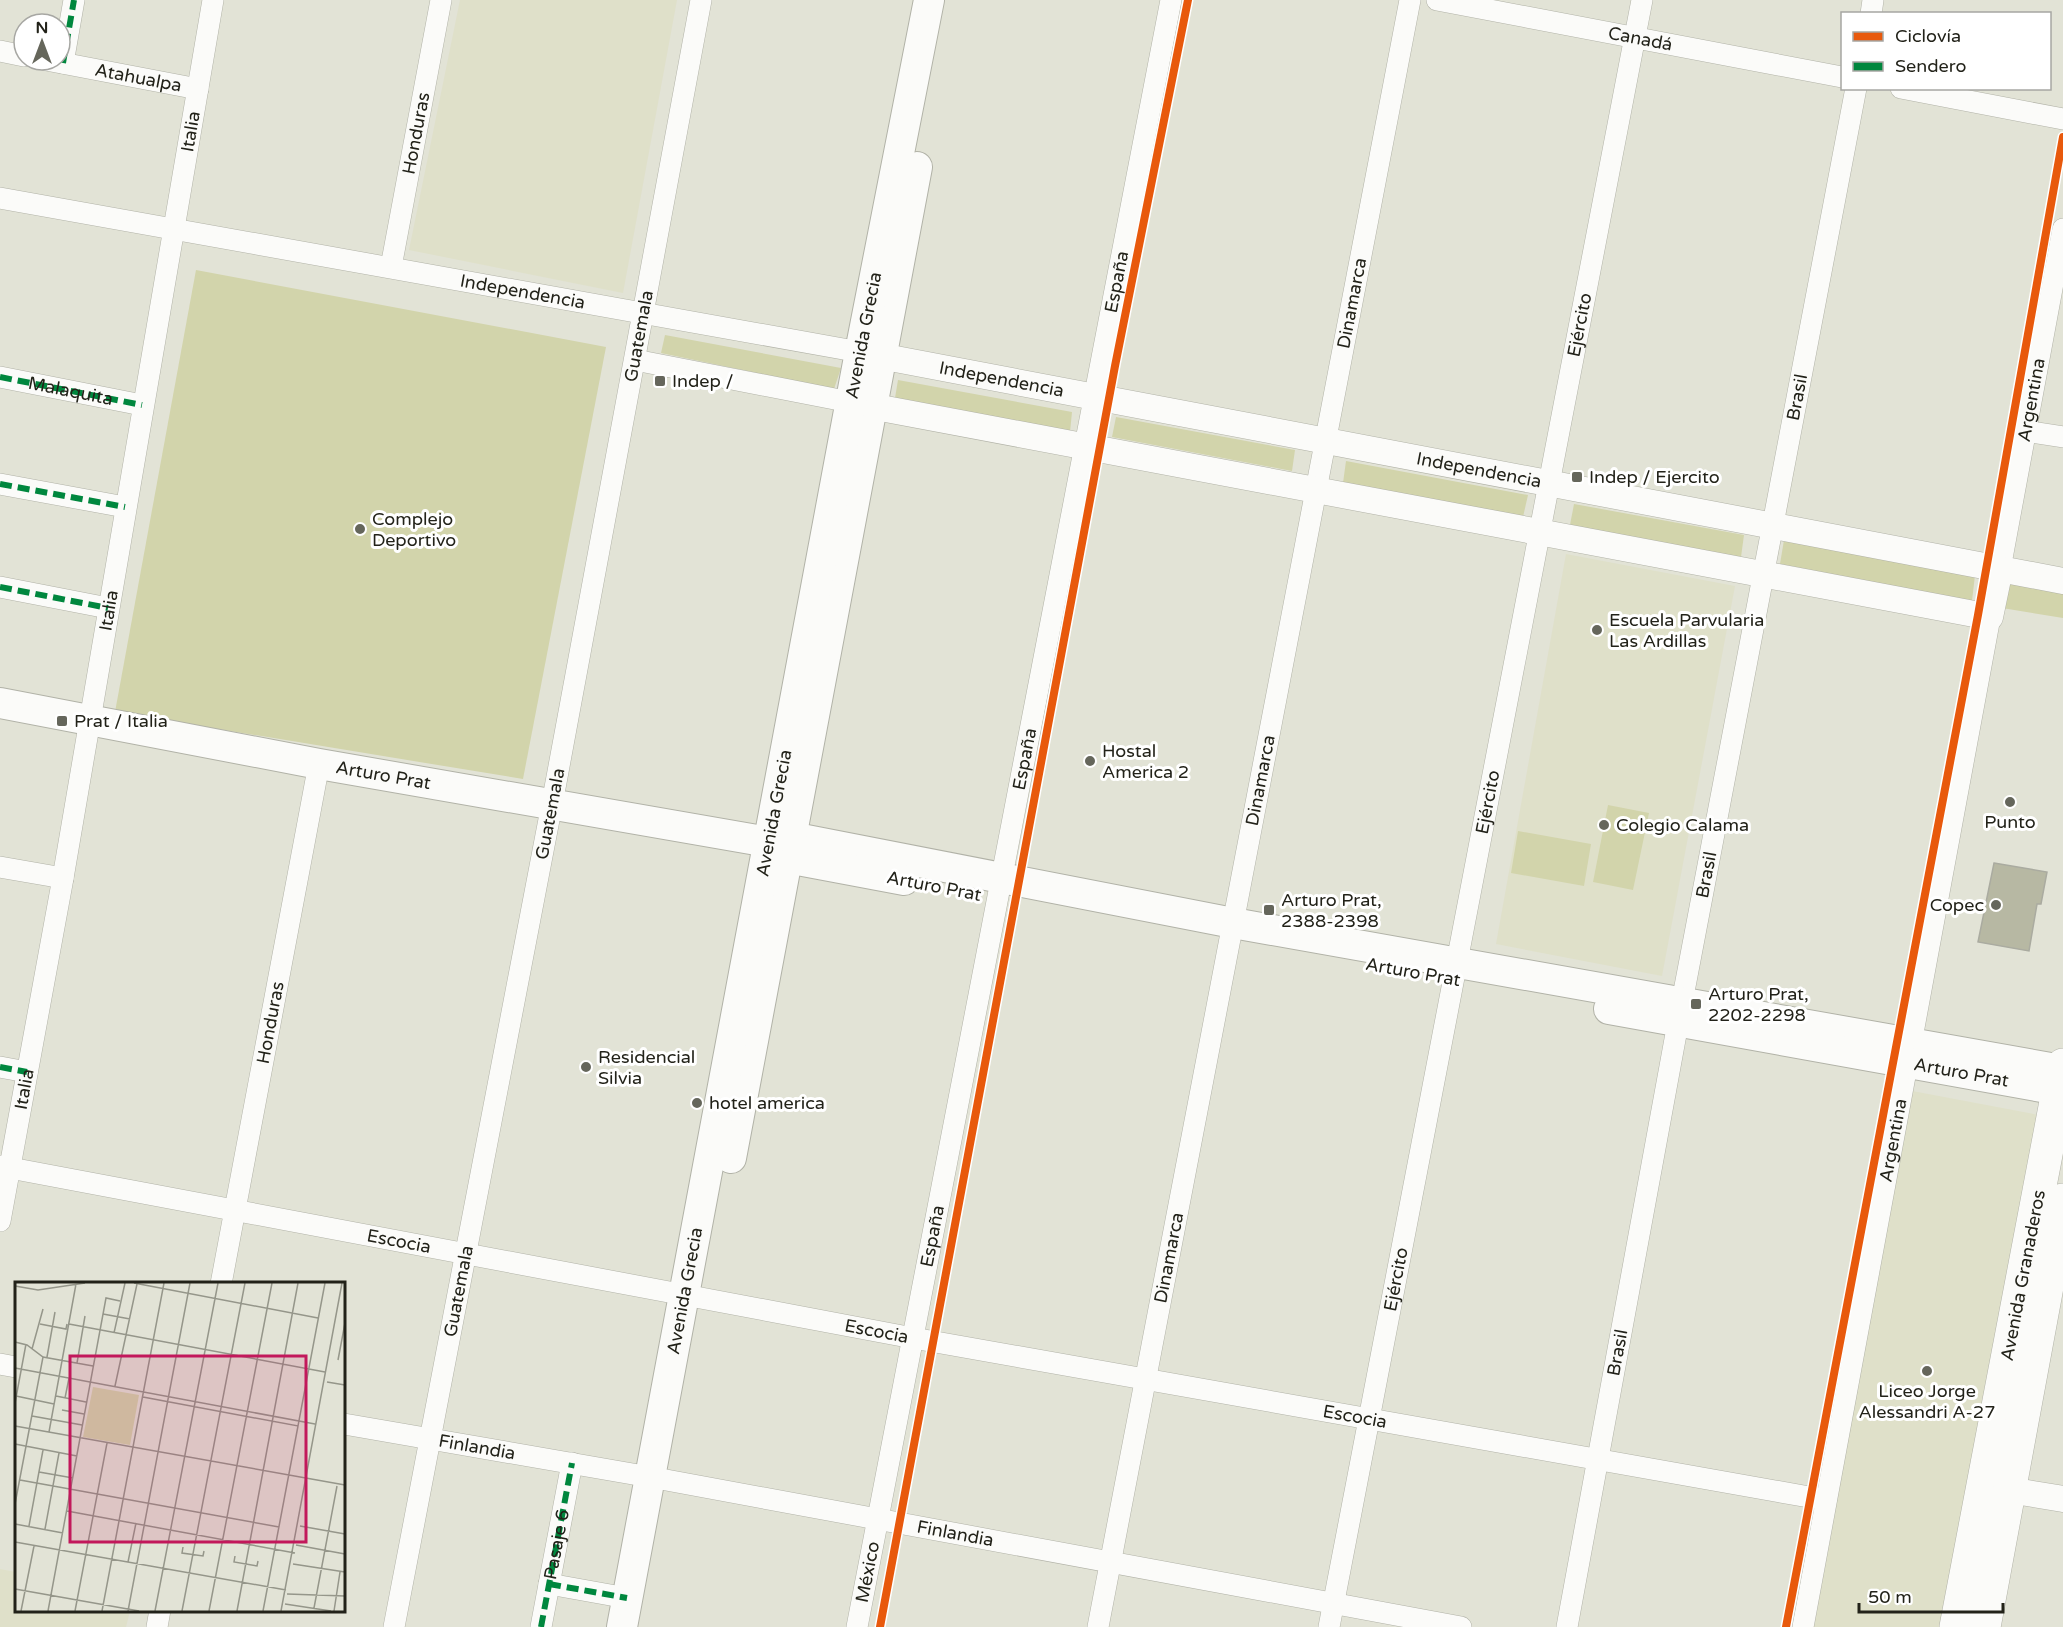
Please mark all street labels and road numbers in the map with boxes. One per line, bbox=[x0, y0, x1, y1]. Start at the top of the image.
street label: Canadá bbox=[1606, 22, 1674, 56]
street label: Atahualpa bbox=[93, 59, 184, 97]
street label: Honduras bbox=[398, 90, 435, 176]
street label: Italia bbox=[176, 109, 205, 154]
street label: España bbox=[1100, 249, 1133, 315]
street label: Dinamarca bbox=[1332, 256, 1371, 350]
street label: Independencia bbox=[458, 270, 587, 314]
street label: Avenida Grecia bbox=[840, 270, 886, 401]
street label: Guatemala bbox=[619, 288, 658, 384]
street label: Ejército bbox=[1563, 291, 1596, 359]
street label: Argentina bbox=[2013, 356, 2050, 444]
street label: Independencia bbox=[937, 357, 1066, 402]
street label: Malaquita bbox=[26, 372, 115, 410]
street label: Brasil bbox=[1782, 372, 1812, 422]
street label: Independencia bbox=[1415, 447, 1543, 493]
street label: Italia bbox=[94, 589, 123, 633]
street label: España bbox=[1008, 726, 1041, 792]
street label: Dinamarca bbox=[1241, 733, 1280, 828]
street label: Avenida Grecia bbox=[751, 748, 797, 878]
street label: Arturo Prat bbox=[334, 756, 433, 794]
street label: Guatemala bbox=[531, 766, 569, 861]
street label: Ejército bbox=[1471, 768, 1505, 836]
street label: Brasil bbox=[1691, 850, 1721, 900]
street label: Arturo Prat bbox=[885, 866, 983, 906]
street label: Arturo Prat bbox=[1364, 953, 1462, 991]
street label: Honduras bbox=[252, 980, 289, 1066]
street label: Arturo Prat bbox=[1912, 1053, 2011, 1092]
street label: Italia bbox=[10, 1067, 39, 1111]
street label: Argentina bbox=[1875, 1097, 1912, 1184]
street label: Avenida Granaderos bbox=[1996, 1188, 2050, 1363]
street label: España bbox=[916, 1203, 949, 1269]
street label: Dinamarca bbox=[1149, 1211, 1188, 1305]
street label: Escocia bbox=[365, 1224, 433, 1258]
street label: Avenida Grecia bbox=[662, 1226, 707, 1356]
street label: Guatemala bbox=[439, 1244, 478, 1339]
street label: Ejército bbox=[1379, 1245, 1413, 1313]
street label: Escocia bbox=[843, 1314, 910, 1348]
street label: Brasil bbox=[1602, 1327, 1632, 1378]
street label: Escocia bbox=[1321, 1400, 1389, 1433]
street label: Finlandia bbox=[437, 1430, 517, 1465]
street label: Pasaje 6 bbox=[539, 1507, 574, 1582]
street label: Finlandia bbox=[915, 1516, 995, 1551]
street label: México bbox=[851, 1539, 884, 1605]

